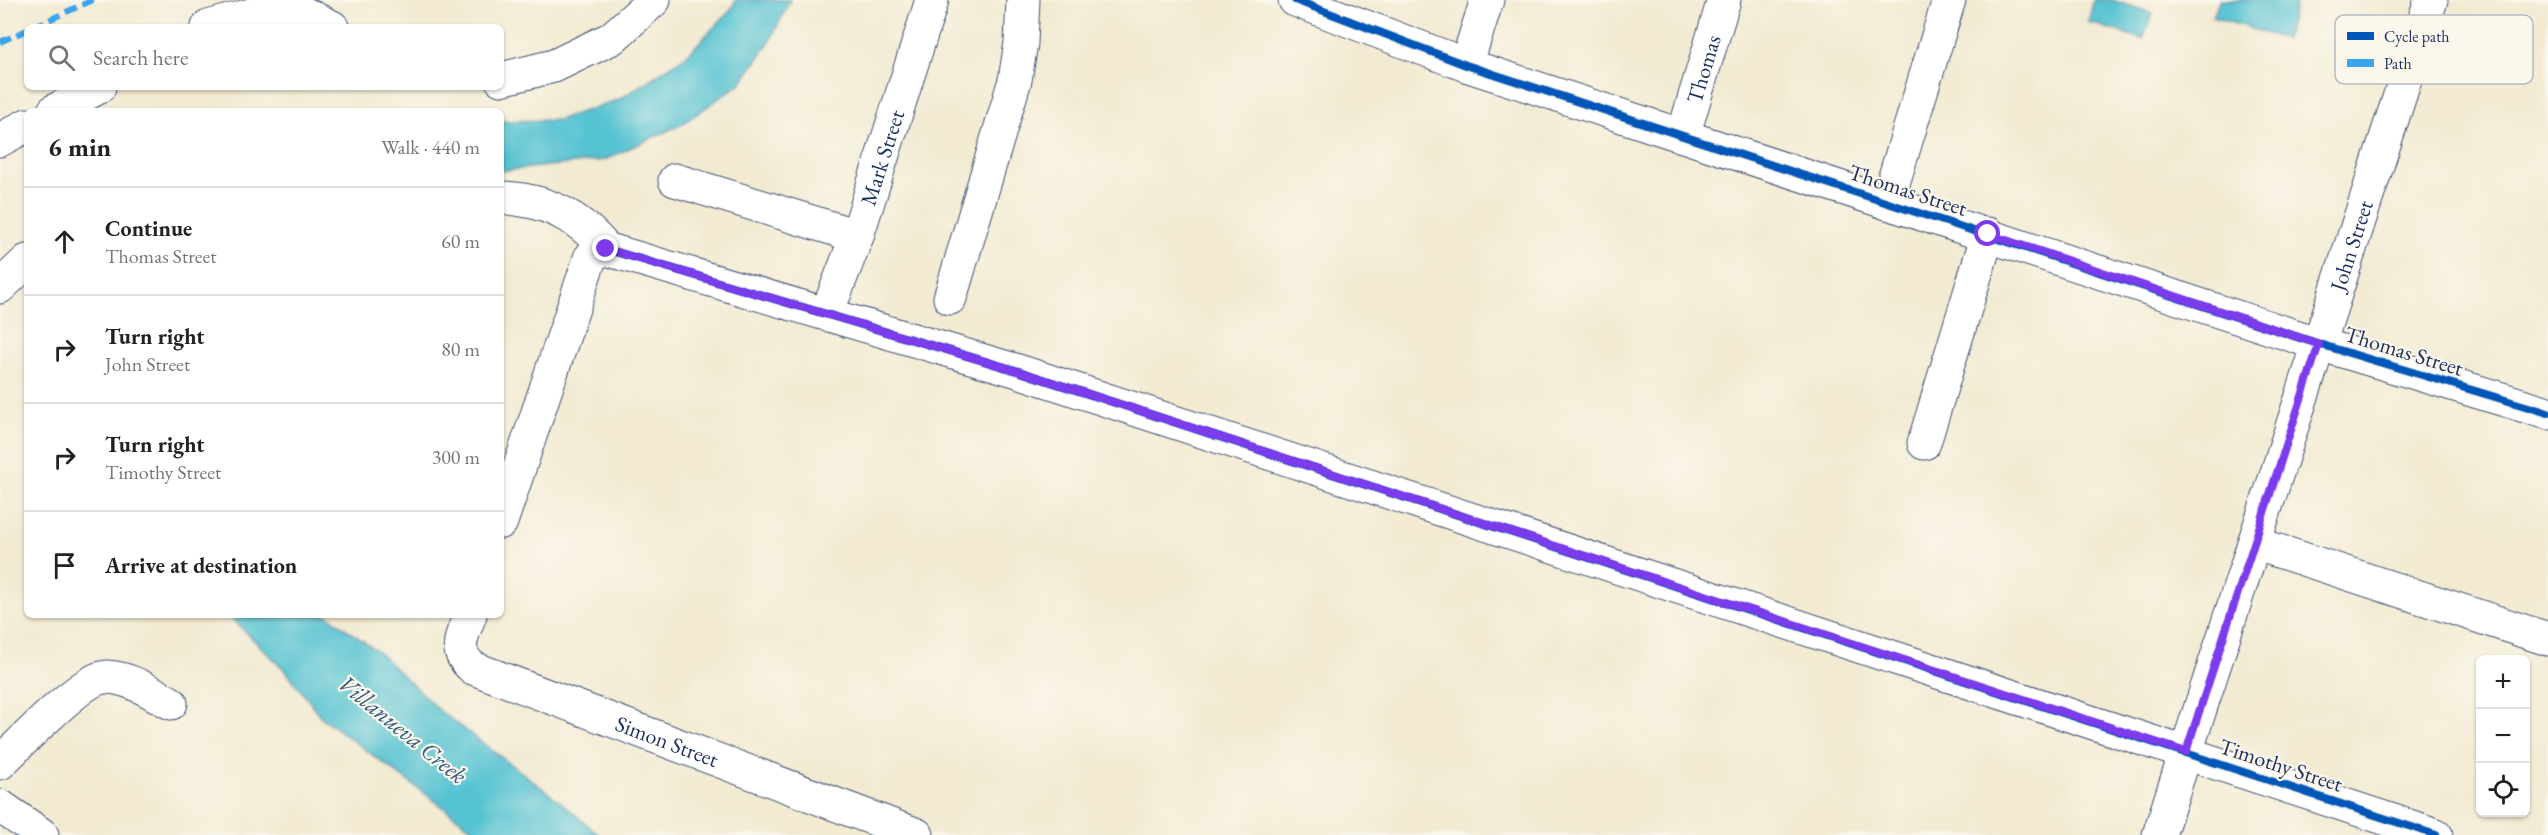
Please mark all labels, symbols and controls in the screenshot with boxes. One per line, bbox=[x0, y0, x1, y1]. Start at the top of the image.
legend bbox=[2335, 15, 2533, 84]
search box bbox=[24, 24, 504, 90]
text: Cycle path bbox=[2384, 26, 2449, 47]
street label: Thomas bbox=[1679, 31, 1727, 107]
icon: search bbox=[45, 41, 78, 74]
text: Search here bbox=[93, 43, 188, 72]
text: Path bbox=[2384, 53, 2412, 74]
street label: Mark Street bbox=[853, 106, 911, 209]
text: 6 min bbox=[48, 130, 111, 164]
text: Walk · 440 m bbox=[381, 134, 480, 160]
street label: Thomas Street bbox=[1845, 157, 1971, 223]
street label: John Street bbox=[2322, 196, 2379, 296]
text: Continue bbox=[105, 214, 192, 243]
route start bbox=[1974, 220, 2000, 246]
icon: ahead bbox=[48, 225, 81, 258]
text: 60 m bbox=[441, 228, 480, 254]
route end bbox=[592, 235, 618, 261]
text: Thomas Street bbox=[105, 243, 217, 269]
street label: Thomas Street bbox=[2341, 319, 2467, 383]
text: Turn right bbox=[105, 322, 204, 351]
icon: right bbox=[48, 333, 81, 366]
text: 80 m bbox=[441, 336, 480, 362]
text: John Street bbox=[105, 351, 190, 377]
text: Turn right bbox=[105, 430, 204, 459]
icon: right bbox=[48, 441, 81, 474]
text: 300 m bbox=[432, 444, 480, 470]
text: Timothy Street bbox=[105, 459, 221, 485]
icon: arrive bbox=[48, 549, 81, 582]
text: Arrive at destination bbox=[105, 551, 297, 580]
map controls bbox=[2476, 655, 2530, 817]
button: + bbox=[2476, 655, 2530, 709]
water label: Villanueva Creek bbox=[332, 668, 474, 790]
street label: Simon Street bbox=[611, 708, 723, 774]
button: − bbox=[2476, 709, 2530, 763]
street label: Timothy Street bbox=[2216, 731, 2346, 799]
button: locate bbox=[2476, 763, 2530, 817]

